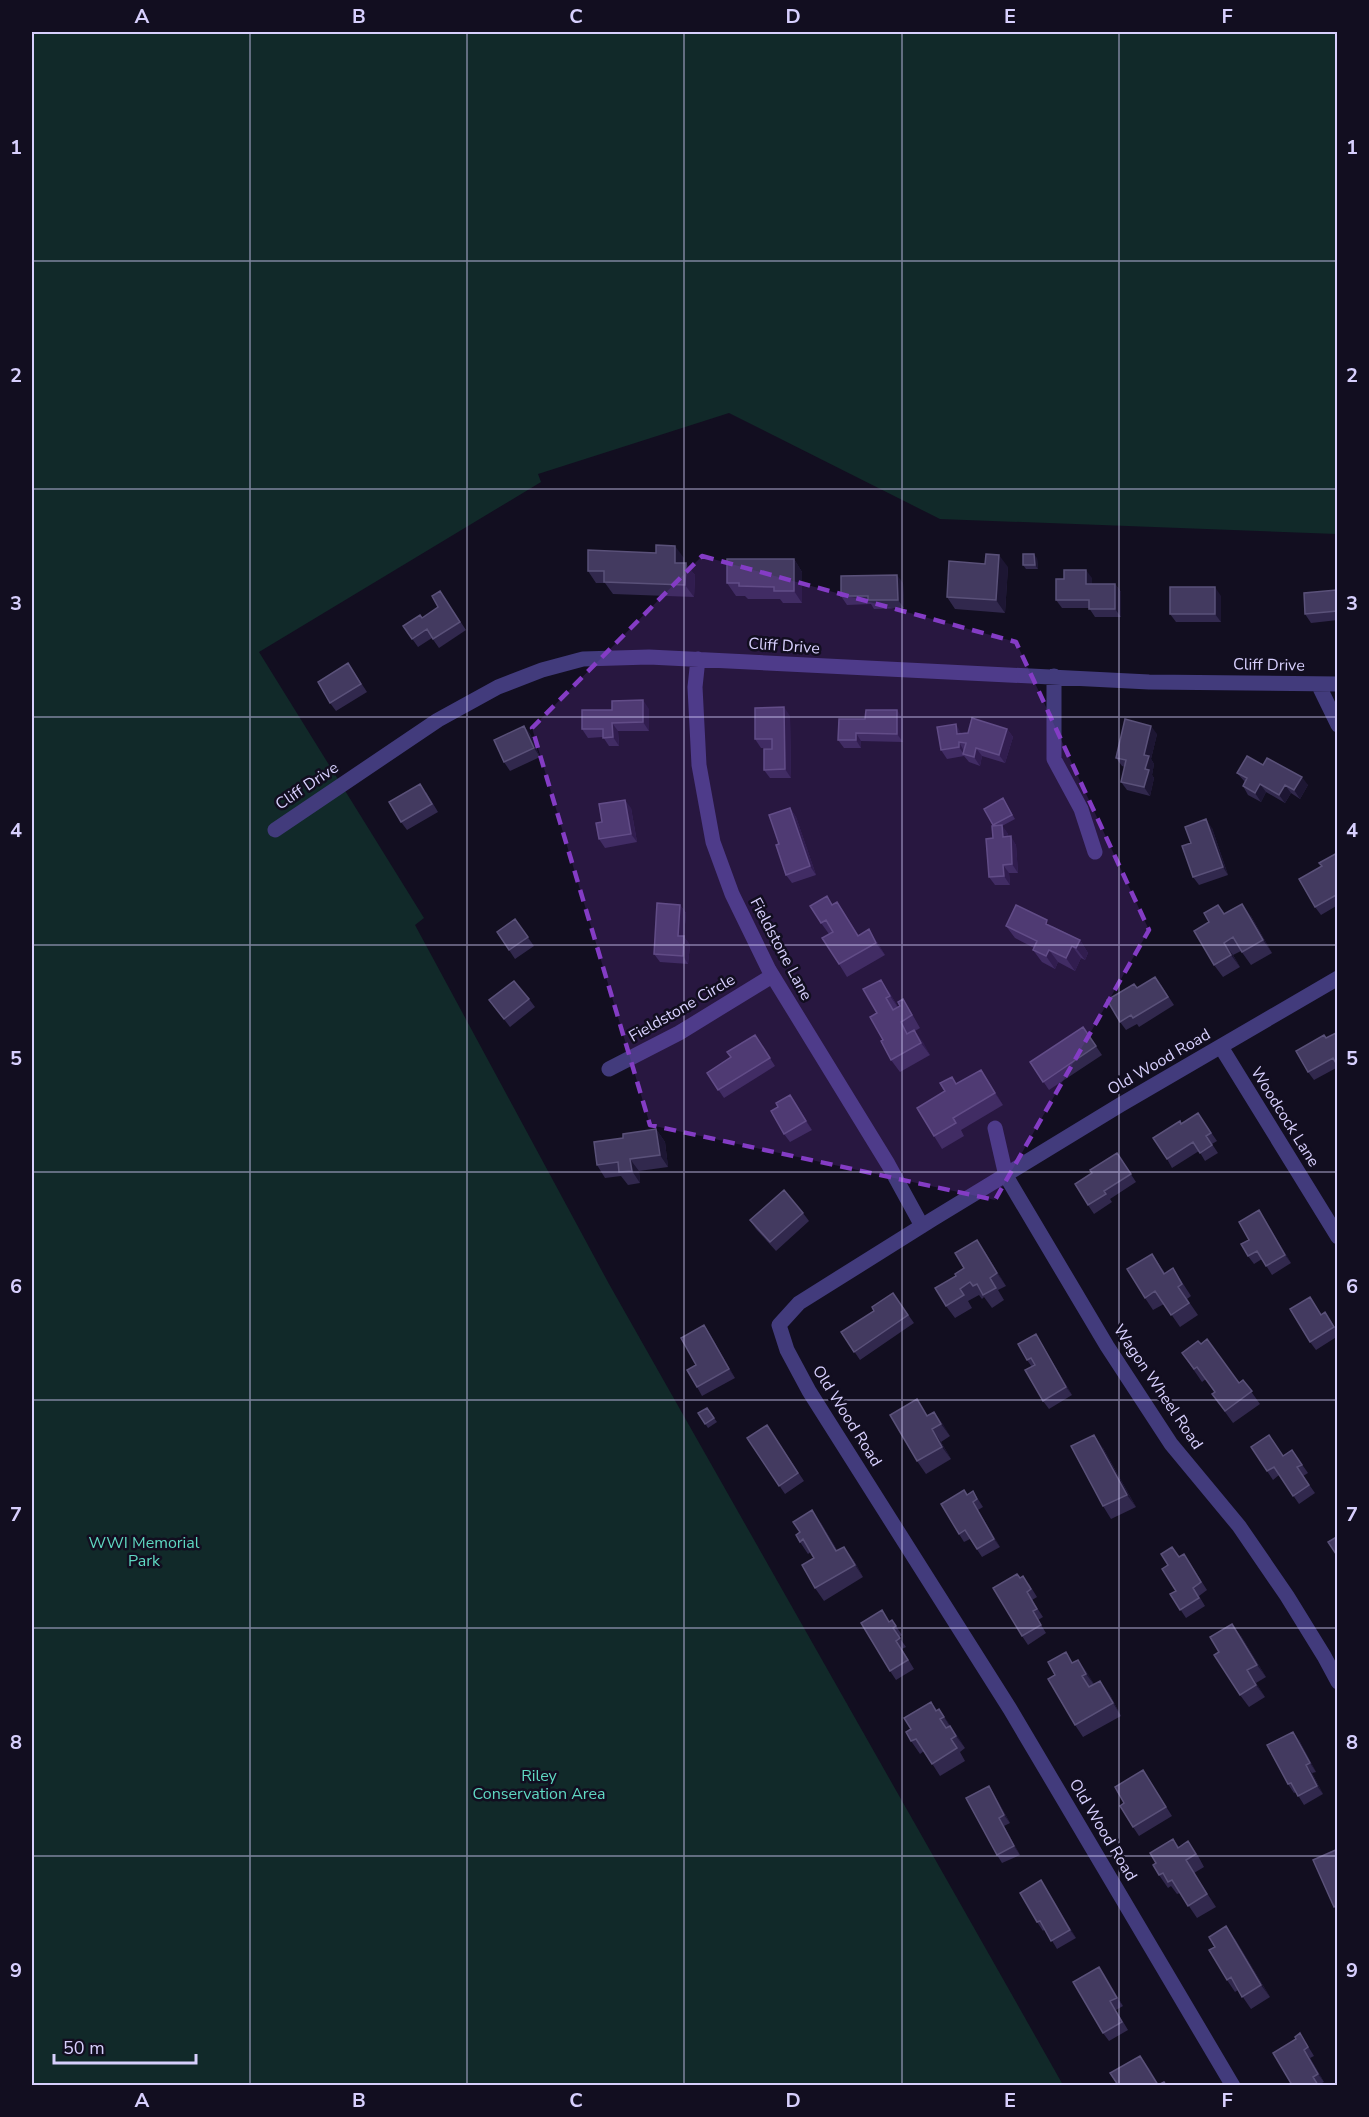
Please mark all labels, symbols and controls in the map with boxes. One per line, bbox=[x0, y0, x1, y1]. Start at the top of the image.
text: A bbox=[135, 3, 150, 30]
text: B bbox=[352, 3, 366, 30]
text: C bbox=[569, 3, 583, 30]
text: D bbox=[785, 3, 801, 30]
text: E bbox=[1004, 3, 1016, 30]
text: F bbox=[1221, 3, 1233, 30]
text: 1 bbox=[10, 134, 22, 161]
text: 1 bbox=[1346, 134, 1358, 161]
text: 2 bbox=[10, 362, 22, 389]
text: 2 bbox=[1346, 362, 1358, 389]
text: 3 bbox=[10, 590, 22, 617]
text: 3 bbox=[1346, 590, 1358, 617]
street label: Cliff Drive bbox=[747, 633, 821, 659]
street label: Cliff Drive bbox=[1233, 653, 1305, 677]
street label: Cliff Drive bbox=[271, 757, 343, 815]
text: 4 bbox=[10, 817, 22, 844]
text: 4 bbox=[1346, 817, 1358, 844]
street label: Fieldstone Lane bbox=[745, 894, 817, 1004]
street label: Fieldstone Circle bbox=[625, 969, 739, 1047]
street label: Old Wood Road bbox=[1103, 1024, 1215, 1100]
text: 5 bbox=[10, 1045, 22, 1072]
text: 5 bbox=[1346, 1045, 1358, 1072]
street label: Woodcock Lane bbox=[1245, 1063, 1325, 1171]
text: 6 bbox=[10, 1273, 22, 1300]
text: 6 bbox=[1346, 1273, 1358, 1300]
street label: Wagon Wheel Road bbox=[1108, 1320, 1208, 1454]
street label: Old Wood Road bbox=[807, 1361, 887, 1471]
text: 7 bbox=[10, 1501, 22, 1528]
text: 7 bbox=[1346, 1501, 1358, 1528]
park label: WWI Memorial Park bbox=[89, 1532, 200, 1572]
text: 8 bbox=[10, 1729, 22, 1756]
text: 8 bbox=[1346, 1729, 1358, 1756]
park label: Riley Conservation Area bbox=[473, 1765, 605, 1805]
street label: Old Wood Road bbox=[1064, 1775, 1142, 1885]
text: 9 bbox=[10, 1957, 22, 1984]
text: 9 bbox=[1346, 1957, 1358, 1984]
scale bar bbox=[54, 2027, 196, 2065]
text: 50 m bbox=[63, 2036, 105, 2060]
text: A bbox=[135, 2087, 150, 2114]
text: B bbox=[352, 2087, 366, 2114]
text: C bbox=[569, 2087, 583, 2114]
text: D bbox=[785, 2087, 801, 2114]
text: E bbox=[1004, 2087, 1016, 2114]
text: F bbox=[1221, 2087, 1233, 2114]

